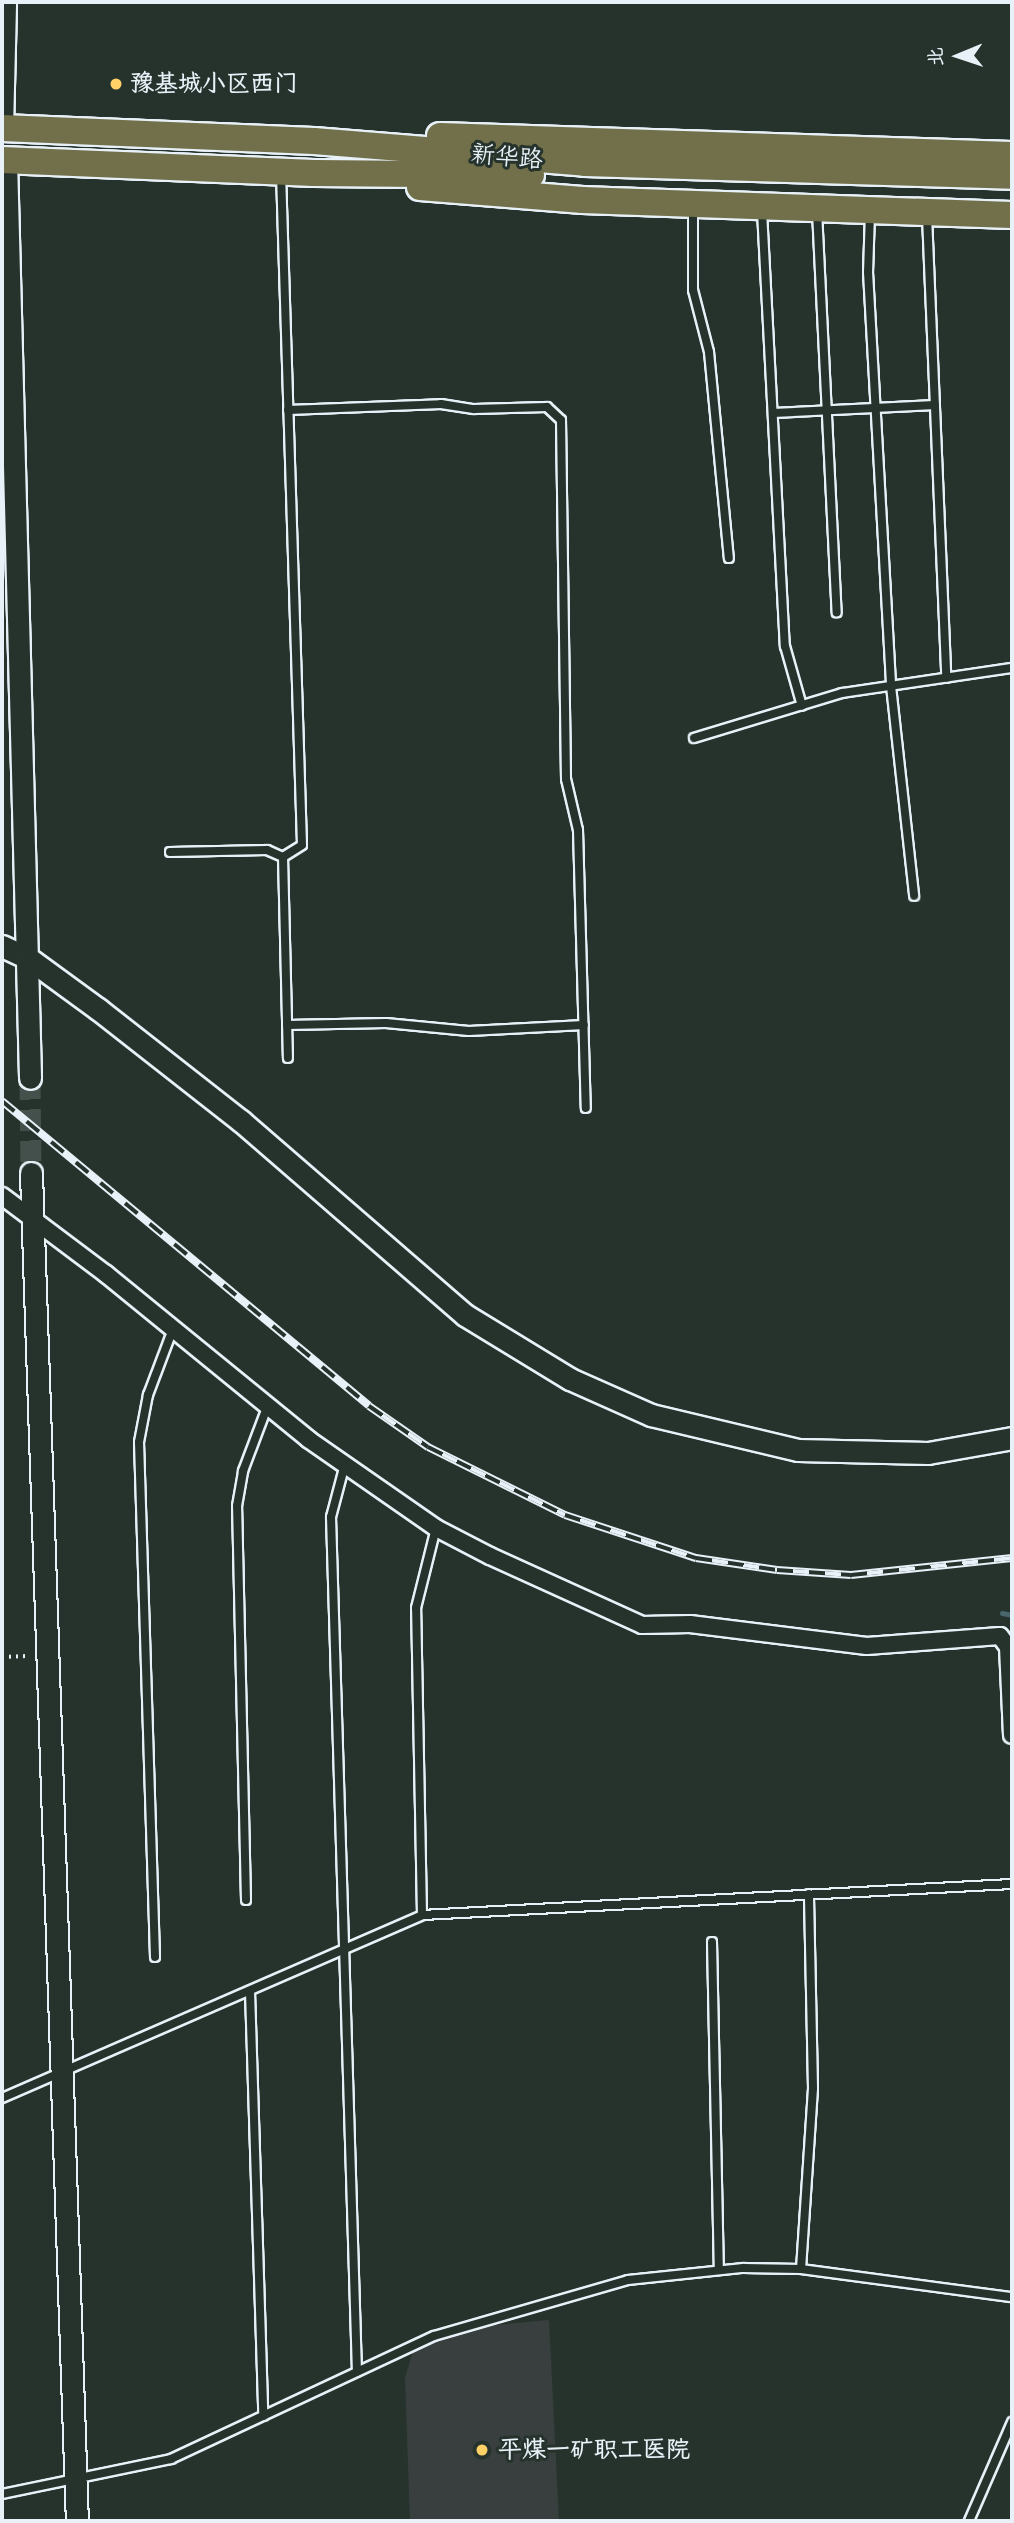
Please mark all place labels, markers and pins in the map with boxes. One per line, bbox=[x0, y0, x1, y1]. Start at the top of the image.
place label: 豫基城小区西门 bbox=[130, 70, 298, 98]
marker: 豫基城小区西门 bbox=[108, 76, 124, 92]
place label: 平煤一矿职工医院 bbox=[498, 2436, 690, 2464]
marker: 平煤一矿职工医院 bbox=[472, 2440, 492, 2460]

